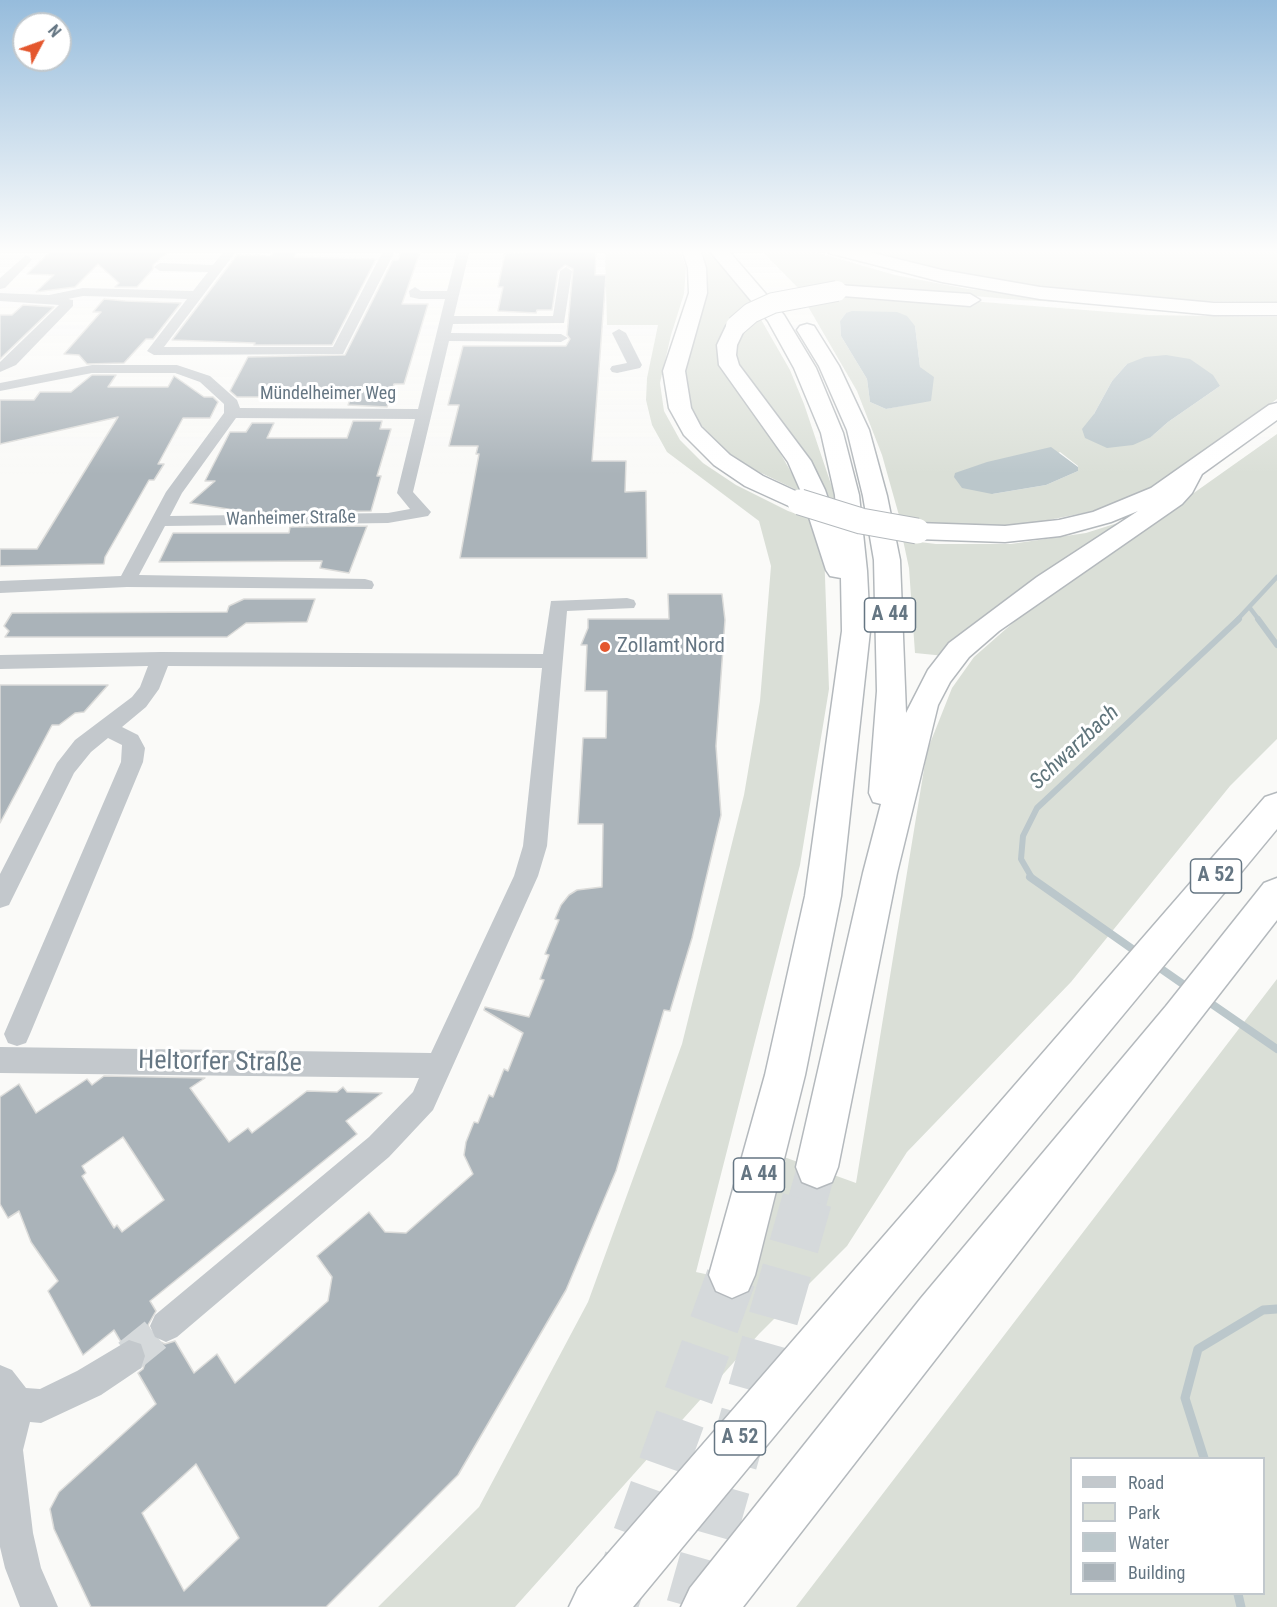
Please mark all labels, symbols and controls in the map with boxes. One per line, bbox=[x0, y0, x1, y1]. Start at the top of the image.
north arrow bbox=[12, 12, 72, 72]
text: N bbox=[44, 21, 65, 41]
street label: Mündelheimer Weg bbox=[260, 383, 396, 405]
street label: Wanheimer Straße bbox=[226, 507, 356, 531]
road number: A 44 bbox=[864, 598, 916, 632]
place label: Zollamt Nord bbox=[617, 634, 725, 660]
marker: Zollamt Nord bbox=[598, 640, 612, 654]
water label: Schwarzbach bbox=[1025, 700, 1125, 796]
road number: A 52 bbox=[1190, 859, 1242, 893]
street label: Heltorfer Straße bbox=[138, 1046, 302, 1080]
road number: A 44 bbox=[734, 1158, 784, 1192]
road number: A 52 bbox=[714, 1421, 766, 1455]
legend bbox=[1070, 1457, 1265, 1595]
text: Road bbox=[1128, 1472, 1164, 1493]
text: Park bbox=[1128, 1502, 1160, 1523]
text: Water bbox=[1128, 1532, 1169, 1553]
text: Building bbox=[1128, 1562, 1185, 1583]

